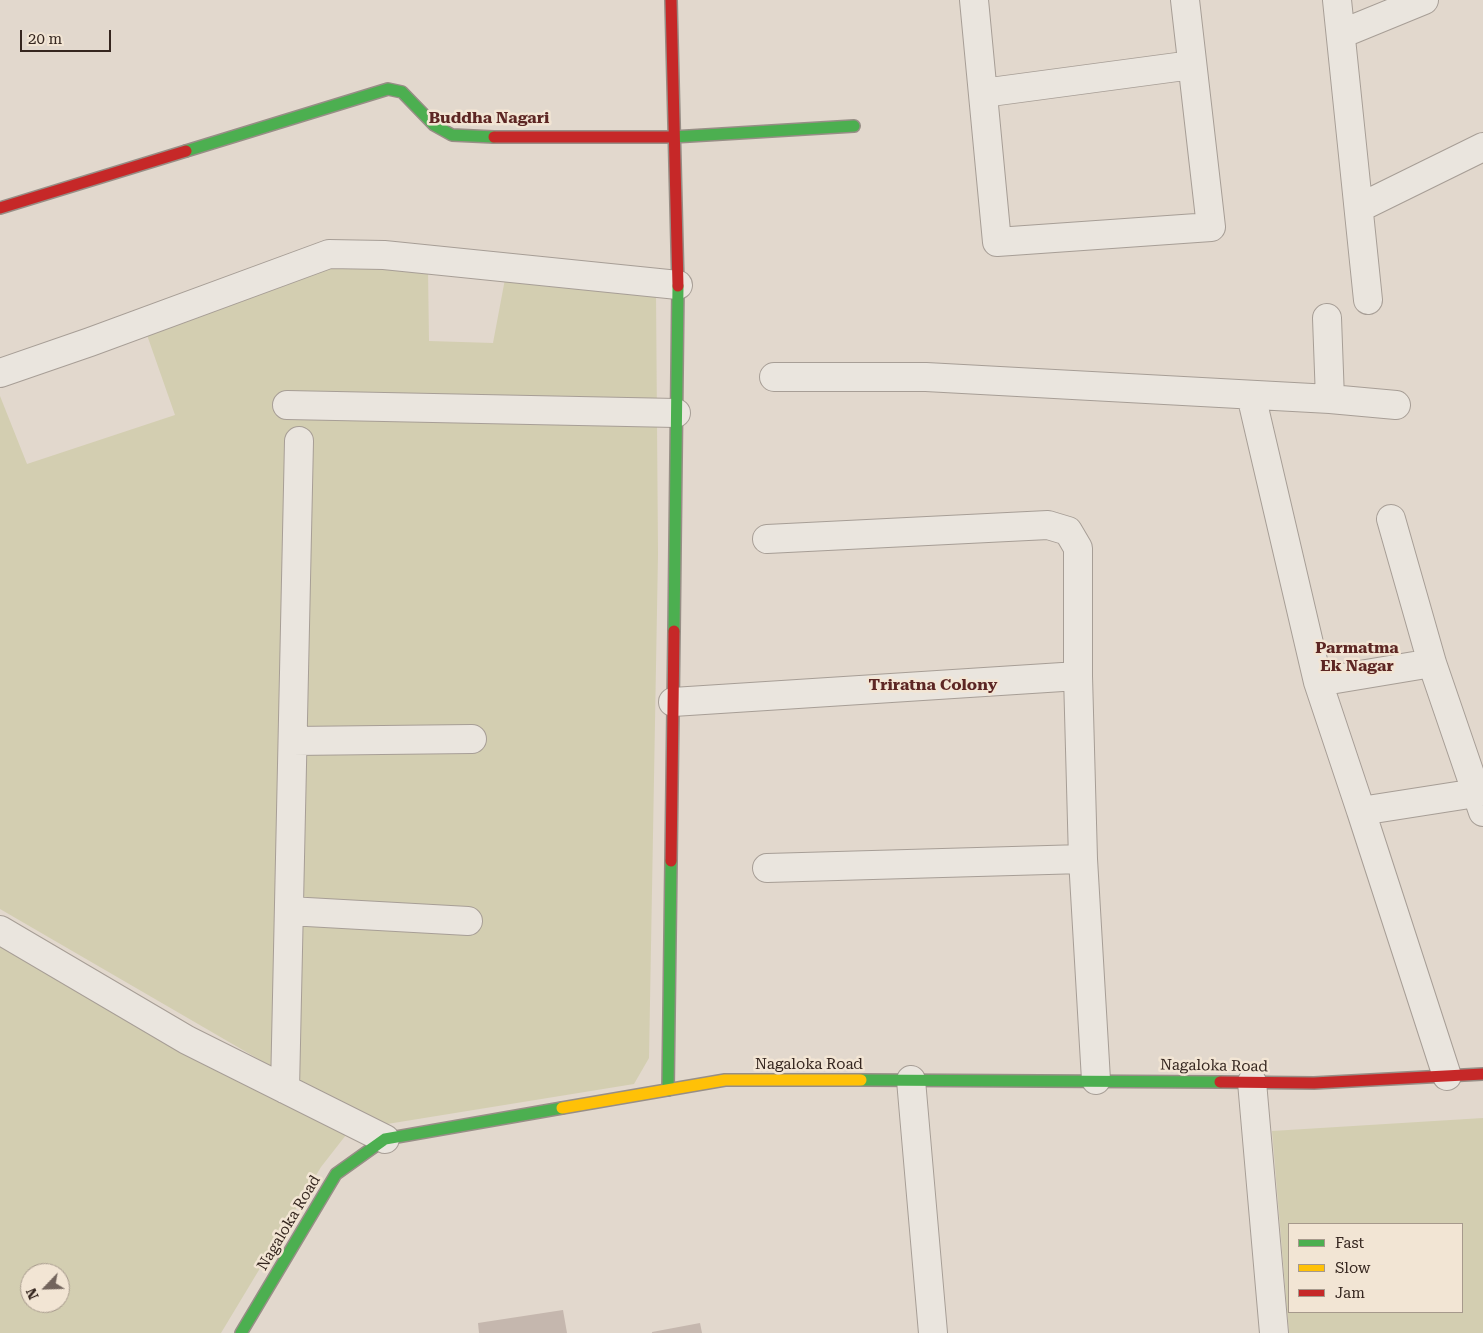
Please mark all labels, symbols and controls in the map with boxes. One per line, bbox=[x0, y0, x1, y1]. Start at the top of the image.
scale bar bbox=[22, 20, 114, 52]
text: 20 m bbox=[28, 30, 62, 48]
district label: Buddha Nagari bbox=[429, 108, 549, 128]
district label: Parmatma Ek Nagar bbox=[1315, 638, 1399, 676]
district label: Triratna Colony bbox=[869, 675, 997, 695]
street label: Nagaloka Road bbox=[755, 1056, 863, 1074]
street label: Nagaloka Road bbox=[1160, 1056, 1268, 1076]
street label: Nagaloka Road bbox=[253, 1172, 325, 1274]
legend bbox=[1288, 1223, 1463, 1313]
text: Fast bbox=[1335, 1234, 1364, 1252]
text: Slow bbox=[1335, 1259, 1370, 1277]
north arrow bbox=[20, 1263, 70, 1313]
text: Jam bbox=[1335, 1284, 1365, 1302]
text: N bbox=[23, 1286, 42, 1302]

